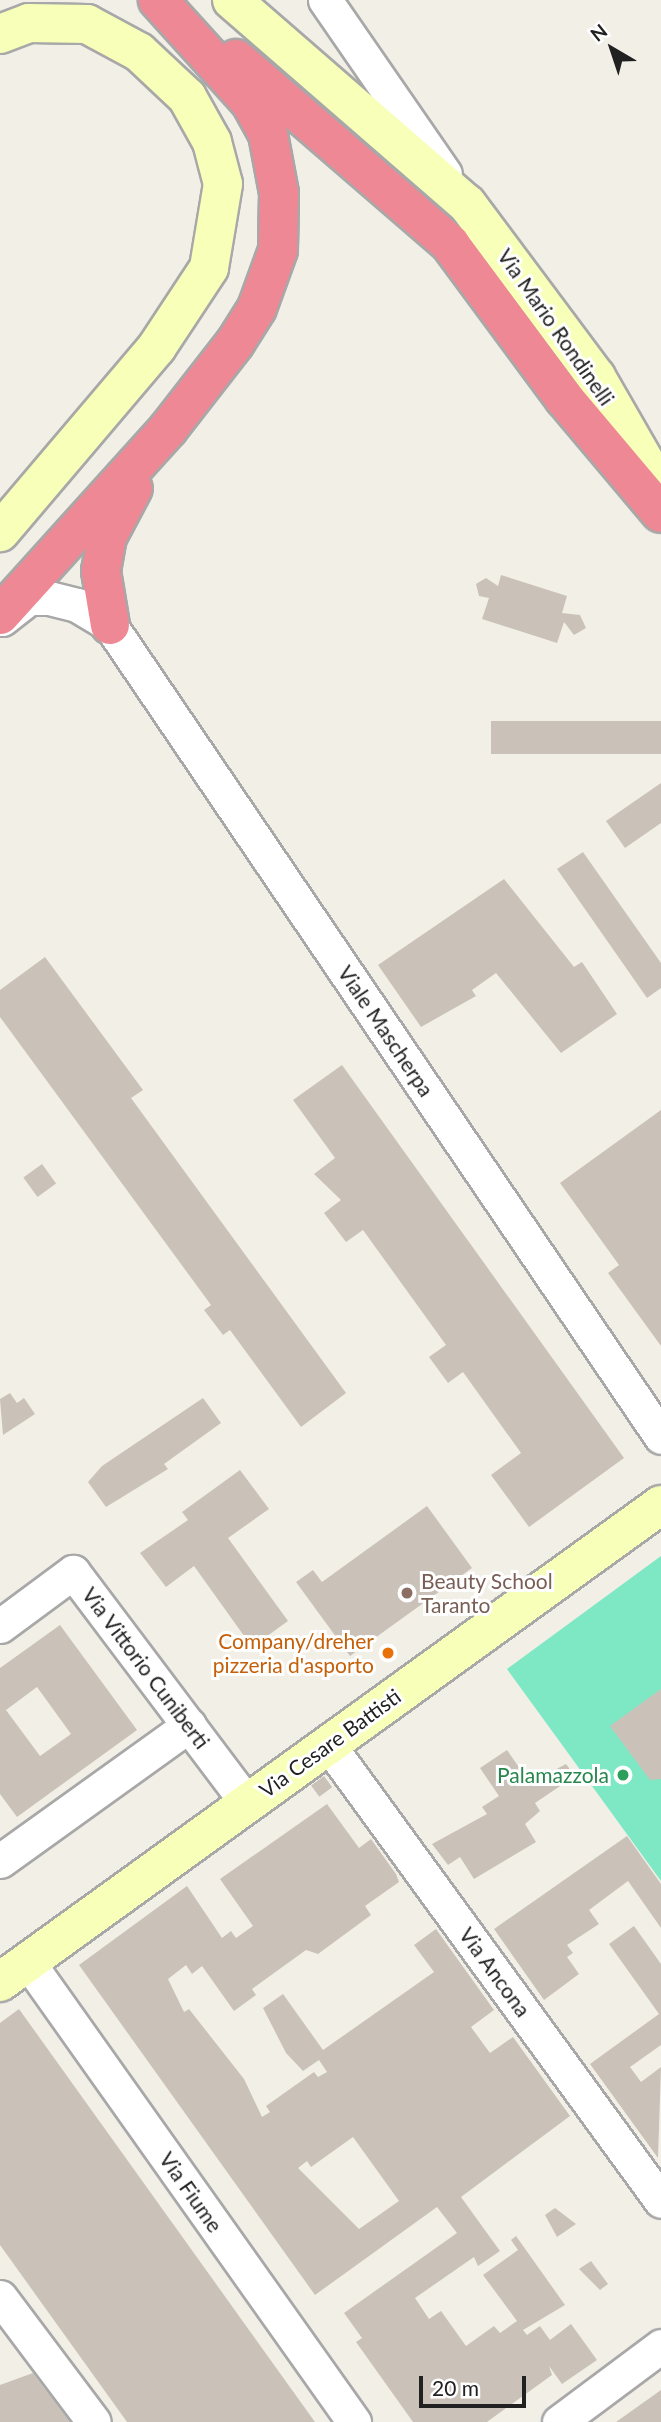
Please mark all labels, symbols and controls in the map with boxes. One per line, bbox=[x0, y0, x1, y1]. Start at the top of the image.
north arrow bbox=[577, 14, 647, 84]
text: N bbox=[586, 19, 611, 46]
street label: Via Mario Rondinelli bbox=[493, 244, 619, 410]
street label: Viale Mascherpa bbox=[333, 961, 439, 1101]
place label: Beauty School Taranto bbox=[421, 1568, 553, 1618]
street label: Via Vittorio Cuniberti bbox=[77, 1582, 215, 1754]
marker: Beauty School Taranto bbox=[399, 1585, 415, 1601]
place label: Company/dreher pizzeria d'asporto bbox=[213, 1628, 374, 1678]
marker: Company/dreher pizzeria d'asporto bbox=[380, 1645, 396, 1661]
street label: Via Cesare Battisti bbox=[254, 1683, 406, 1803]
place label: Palamazzola bbox=[497, 1762, 609, 1788]
marker: Palamazzola bbox=[615, 1767, 631, 1783]
street label: Via Ancona bbox=[454, 1922, 536, 2022]
street label: Via Fiume bbox=[154, 2147, 228, 2237]
scale bar bbox=[423, 2362, 530, 2406]
text: 20 m bbox=[432, 2375, 479, 2400]

